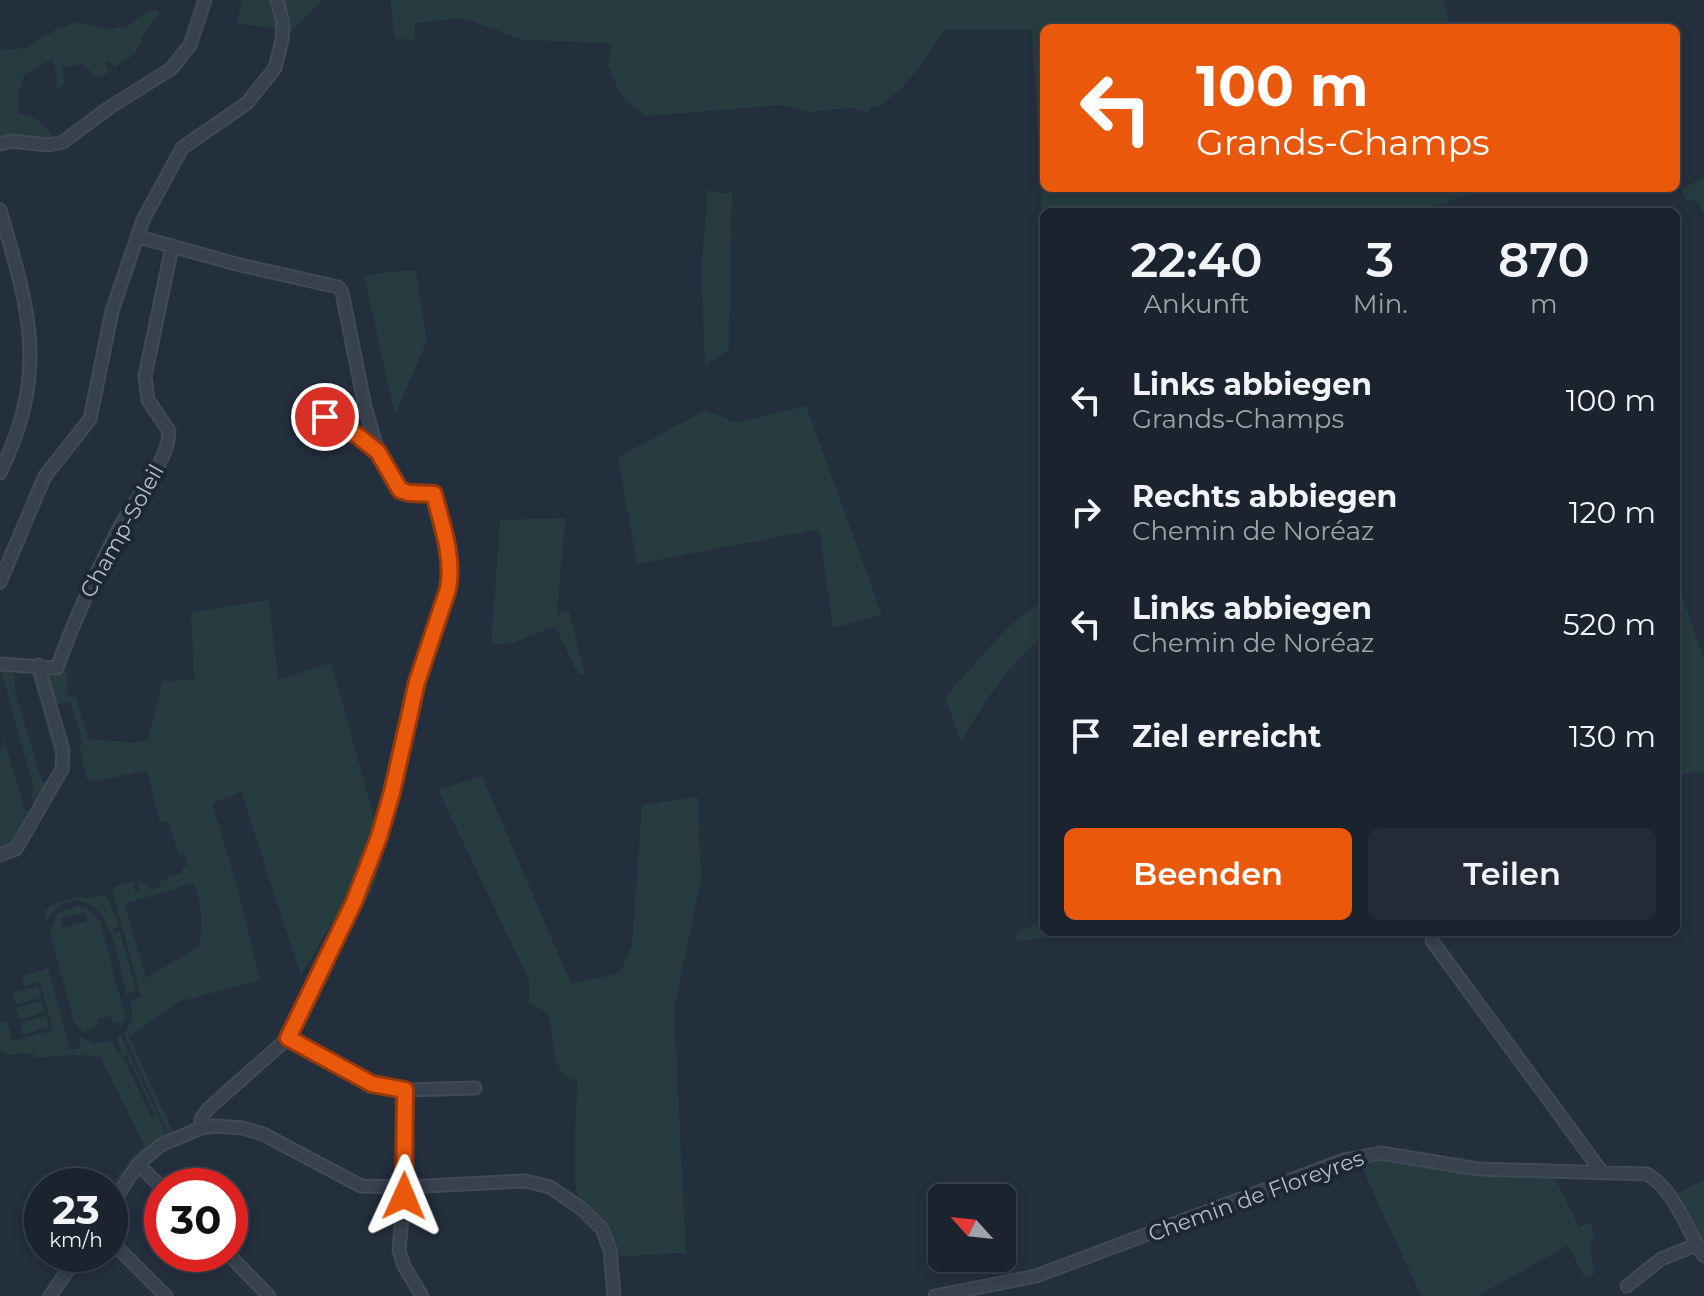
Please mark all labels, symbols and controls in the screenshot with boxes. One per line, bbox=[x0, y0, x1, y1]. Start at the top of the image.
text: 100 m bbox=[1196, 52, 1369, 120]
icon: left bbox=[1064, 56, 1168, 160]
text: Grands-Champs bbox=[1196, 120, 1490, 164]
text: 22:40 bbox=[1130, 231, 1263, 289]
text: 3 bbox=[1366, 231, 1394, 289]
text: 870 bbox=[1498, 231, 1590, 289]
text: Ankunft bbox=[1143, 288, 1249, 320]
text: Min. bbox=[1353, 288, 1408, 320]
text: m bbox=[1530, 288, 1558, 320]
text: Links abbiegen bbox=[1132, 366, 1372, 403]
icon: left bbox=[1064, 378, 1108, 422]
text: 100 m bbox=[1566, 382, 1656, 419]
pin bbox=[291, 383, 359, 451]
icon: arrive bbox=[303, 395, 347, 439]
text: Grands-Champs bbox=[1132, 403, 1344, 435]
street label: Champ-Soleil bbox=[74, 460, 170, 602]
text: Rechts abbiegen bbox=[1132, 478, 1397, 515]
icon: right bbox=[1064, 490, 1108, 534]
text: 120 m bbox=[1569, 494, 1656, 531]
text: Chemin de Noréaz bbox=[1132, 515, 1374, 547]
text: Links abbiegen bbox=[1132, 590, 1372, 627]
icon: left bbox=[1064, 602, 1108, 646]
text: 520 m bbox=[1563, 606, 1656, 643]
text: Chemin de Noréaz bbox=[1132, 627, 1374, 659]
icon: arrive bbox=[1064, 714, 1108, 758]
text: Ziel erreicht bbox=[1132, 718, 1321, 755]
text: 130 m bbox=[1569, 718, 1656, 755]
button: Beenden bbox=[1064, 828, 1352, 920]
button: Teilen bbox=[1368, 828, 1656, 920]
street label: Chemin de Floreyres bbox=[1145, 1144, 1368, 1248]
position arrow bbox=[362, 1154, 446, 1238]
speed limit sign: 30 bbox=[144, 1168, 248, 1272]
north arrow bbox=[928, 1184, 1016, 1272]
map controls bbox=[928, 1184, 1016, 1272]
text: 23 bbox=[52, 1185, 100, 1234]
text: km/h bbox=[49, 1228, 103, 1252]

